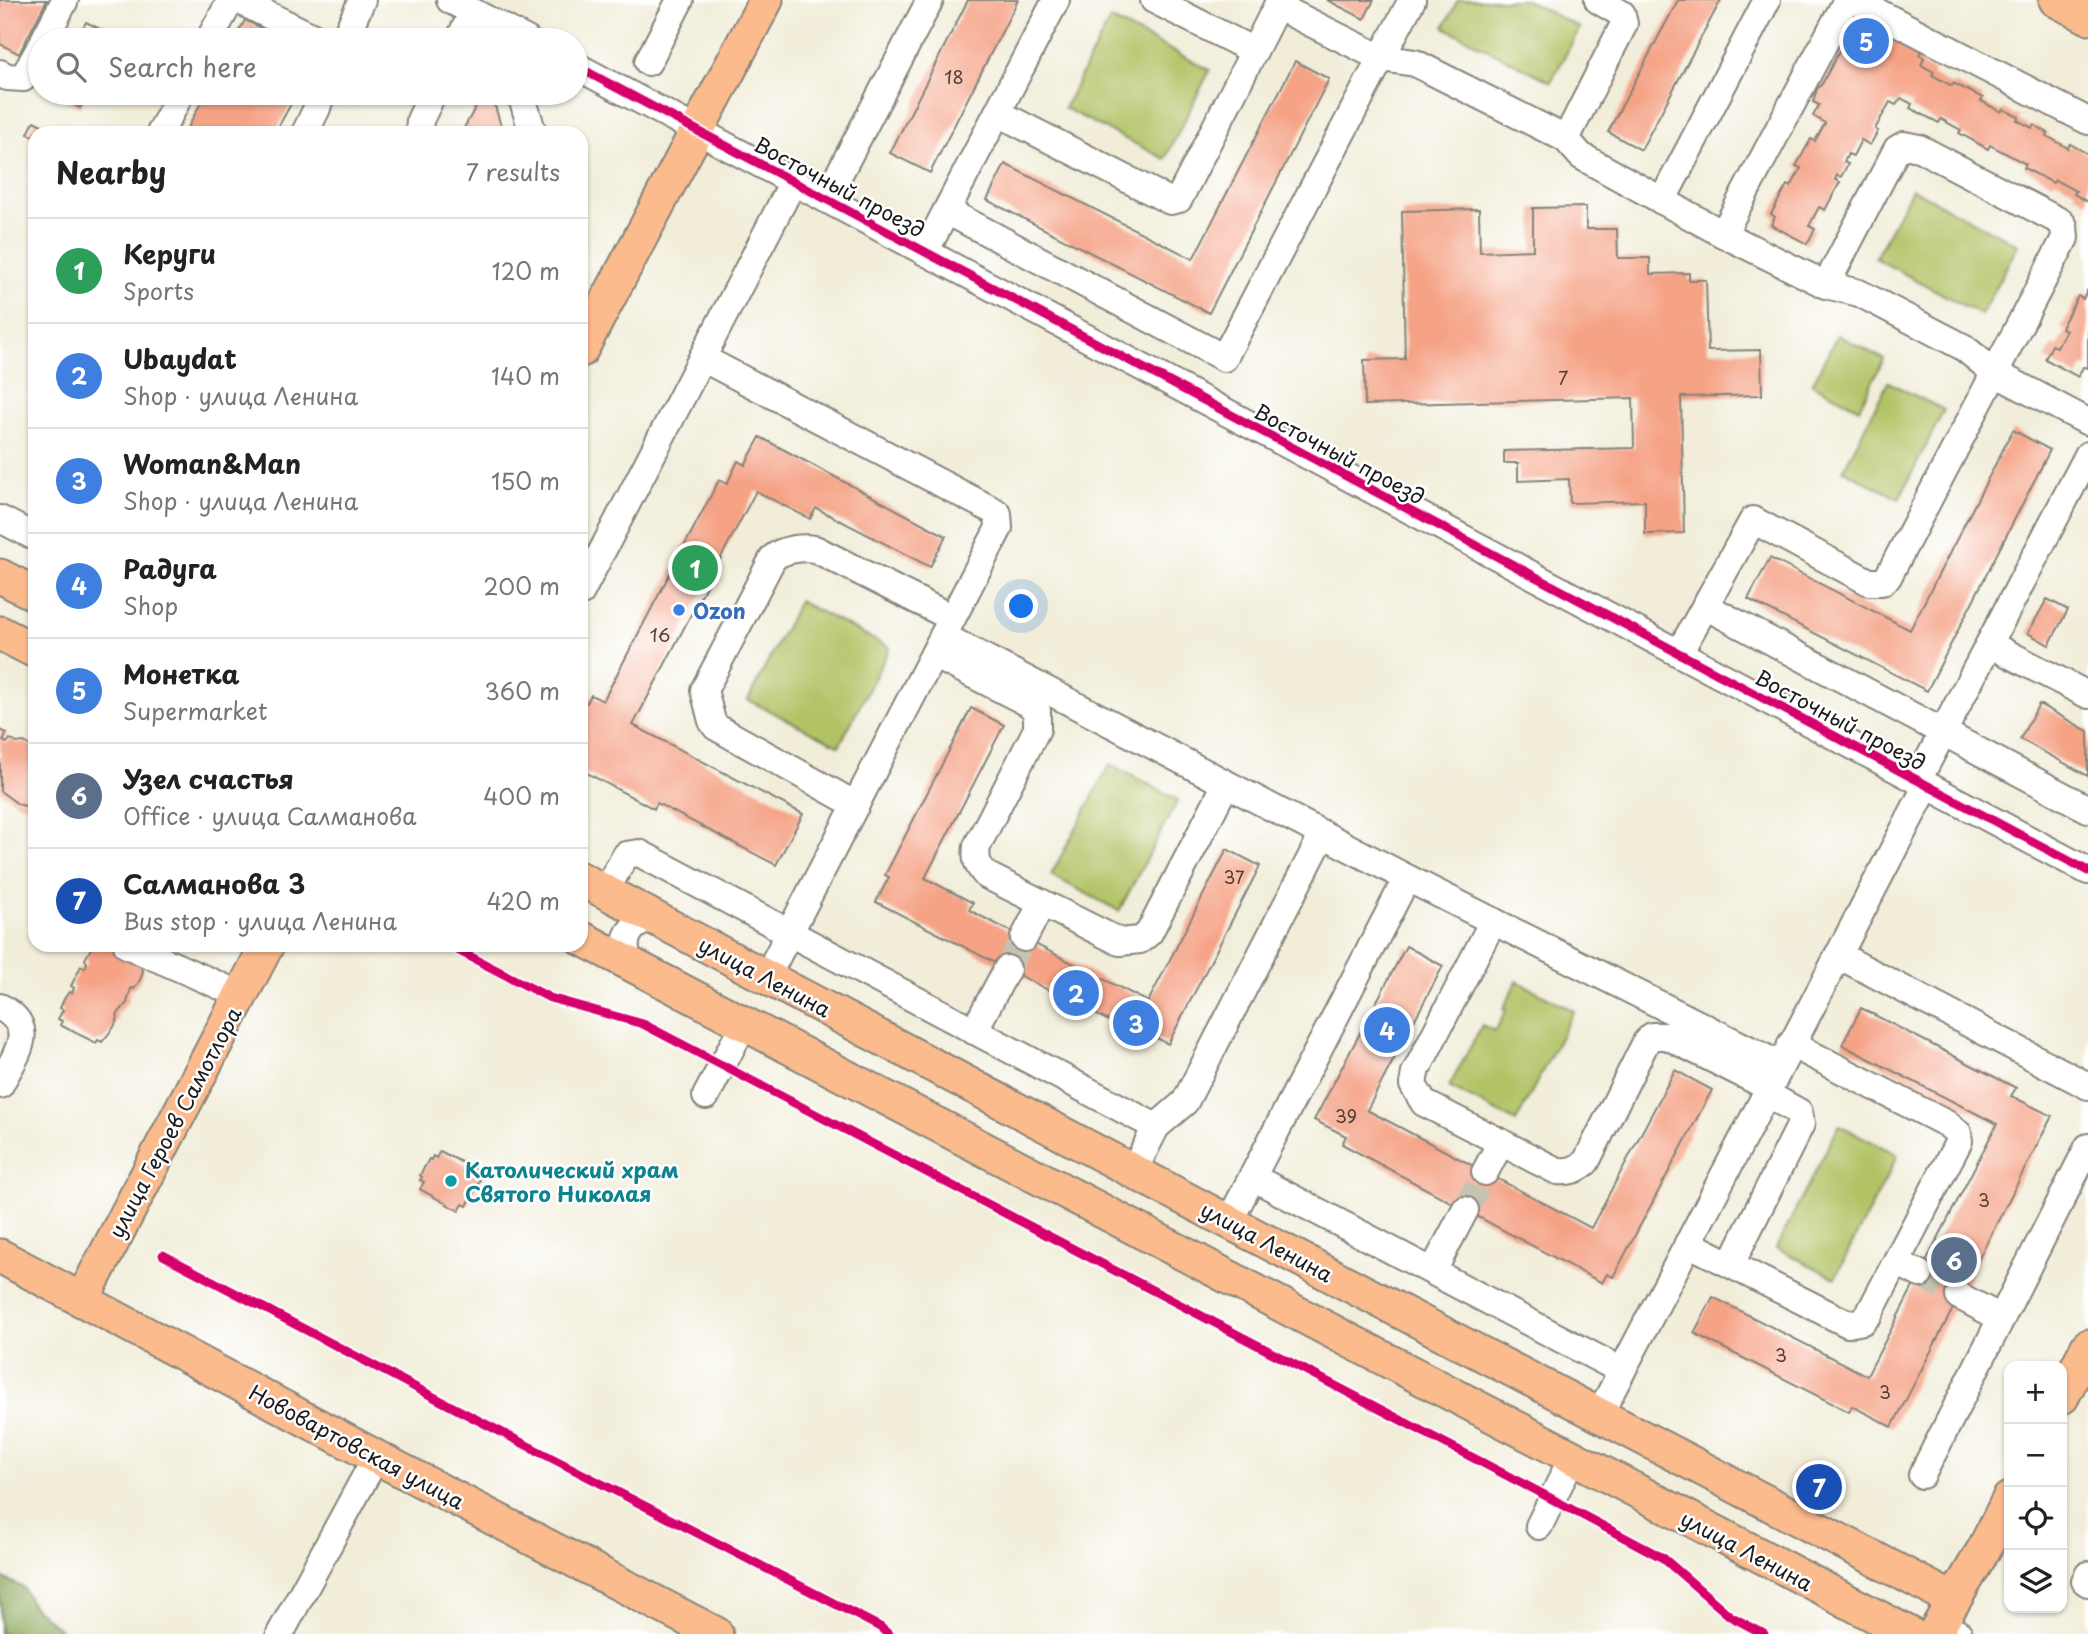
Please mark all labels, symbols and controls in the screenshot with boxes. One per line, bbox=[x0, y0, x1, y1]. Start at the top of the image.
pin: 5 bbox=[1843, 15, 1889, 67]
search box bbox=[28, 28, 588, 105]
text: Search here bbox=[108, 47, 257, 86]
icon: search bbox=[52, 48, 90, 86]
house number: 18 bbox=[944, 63, 964, 90]
street label: Восточный проезд bbox=[749, 127, 931, 245]
text: Nearby bbox=[56, 149, 166, 194]
text: 7 results bbox=[466, 154, 560, 189]
text: Керуги bbox=[123, 234, 216, 273]
text: 1 bbox=[74, 253, 85, 288]
text: 120 m bbox=[492, 253, 560, 288]
text: Sports bbox=[123, 273, 194, 308]
text: Ubaydat bbox=[123, 339, 237, 378]
text: 2 bbox=[71, 358, 87, 393]
text: 140 m bbox=[491, 358, 560, 393]
house number: 7 bbox=[1558, 364, 1568, 391]
text: Shop · улица Ленина bbox=[123, 378, 358, 413]
street label: Восточный проезд bbox=[1249, 394, 1431, 512]
text: Woman&Man bbox=[123, 444, 301, 483]
text: 3 bbox=[71, 463, 87, 498]
text: 150 m bbox=[491, 463, 560, 498]
text: Shop · улица Ленина bbox=[123, 483, 358, 518]
pin: 1 bbox=[672, 542, 718, 594]
text: Радуга bbox=[123, 549, 217, 588]
text: 4 bbox=[71, 568, 87, 603]
text: 200 m bbox=[483, 568, 560, 603]
text: Shop bbox=[123, 588, 178, 623]
your location bbox=[1004, 589, 1038, 623]
place label: Ozon bbox=[693, 594, 746, 626]
marker: Ozon bbox=[671, 602, 687, 618]
house number: 16 bbox=[650, 621, 670, 648]
text: Монетка bbox=[123, 654, 240, 693]
street label: Восточный проезд bbox=[1750, 660, 1932, 778]
text: 5 bbox=[72, 673, 86, 708]
text: 360 m bbox=[485, 673, 560, 708]
text: Supermarket bbox=[123, 693, 267, 728]
text: Узел счастья bbox=[123, 759, 294, 798]
text: 6 bbox=[71, 778, 87, 813]
text: 400 m bbox=[483, 778, 560, 813]
text: Office · улица Салманова bbox=[123, 798, 417, 833]
house number: 37 bbox=[1223, 863, 1245, 890]
text: Салманова 3 bbox=[123, 864, 305, 903]
text: 7 bbox=[72, 883, 86, 918]
text: 420 m bbox=[486, 883, 560, 918]
text: Bus stop · улица Ленина bbox=[123, 903, 397, 938]
street label: улица Ленина bbox=[693, 928, 838, 1025]
pin: 2 bbox=[1053, 967, 1099, 1019]
pin: 3 bbox=[1113, 997, 1159, 1049]
street label: улица Героев Самотлора bbox=[99, 1001, 249, 1243]
pin: 4 bbox=[1364, 1004, 1410, 1056]
house number: 39 bbox=[1335, 1102, 1357, 1129]
place label: Католический храм Святого Николая bbox=[465, 1153, 679, 1209]
marker: Католический храм Святого Николая bbox=[443, 1173, 459, 1189]
house number: 3 bbox=[1978, 1186, 1990, 1213]
street label: улица Ленина bbox=[1195, 1193, 1340, 1290]
pin: 6 bbox=[1931, 1234, 1977, 1286]
house number: 3 bbox=[1775, 1341, 1787, 1368]
map controls bbox=[2004, 1361, 2067, 1613]
button: + bbox=[2004, 1361, 2067, 1424]
street label: Нововартовская улица bbox=[244, 1376, 471, 1517]
house number: 3 bbox=[1879, 1378, 1891, 1405]
button: − bbox=[2004, 1424, 2067, 1487]
pin: 7 bbox=[1796, 1461, 1842, 1513]
button: locate bbox=[2004, 1487, 2067, 1550]
street label: улица Ленина bbox=[1675, 1502, 1820, 1599]
button: layers bbox=[2004, 1550, 2067, 1613]

